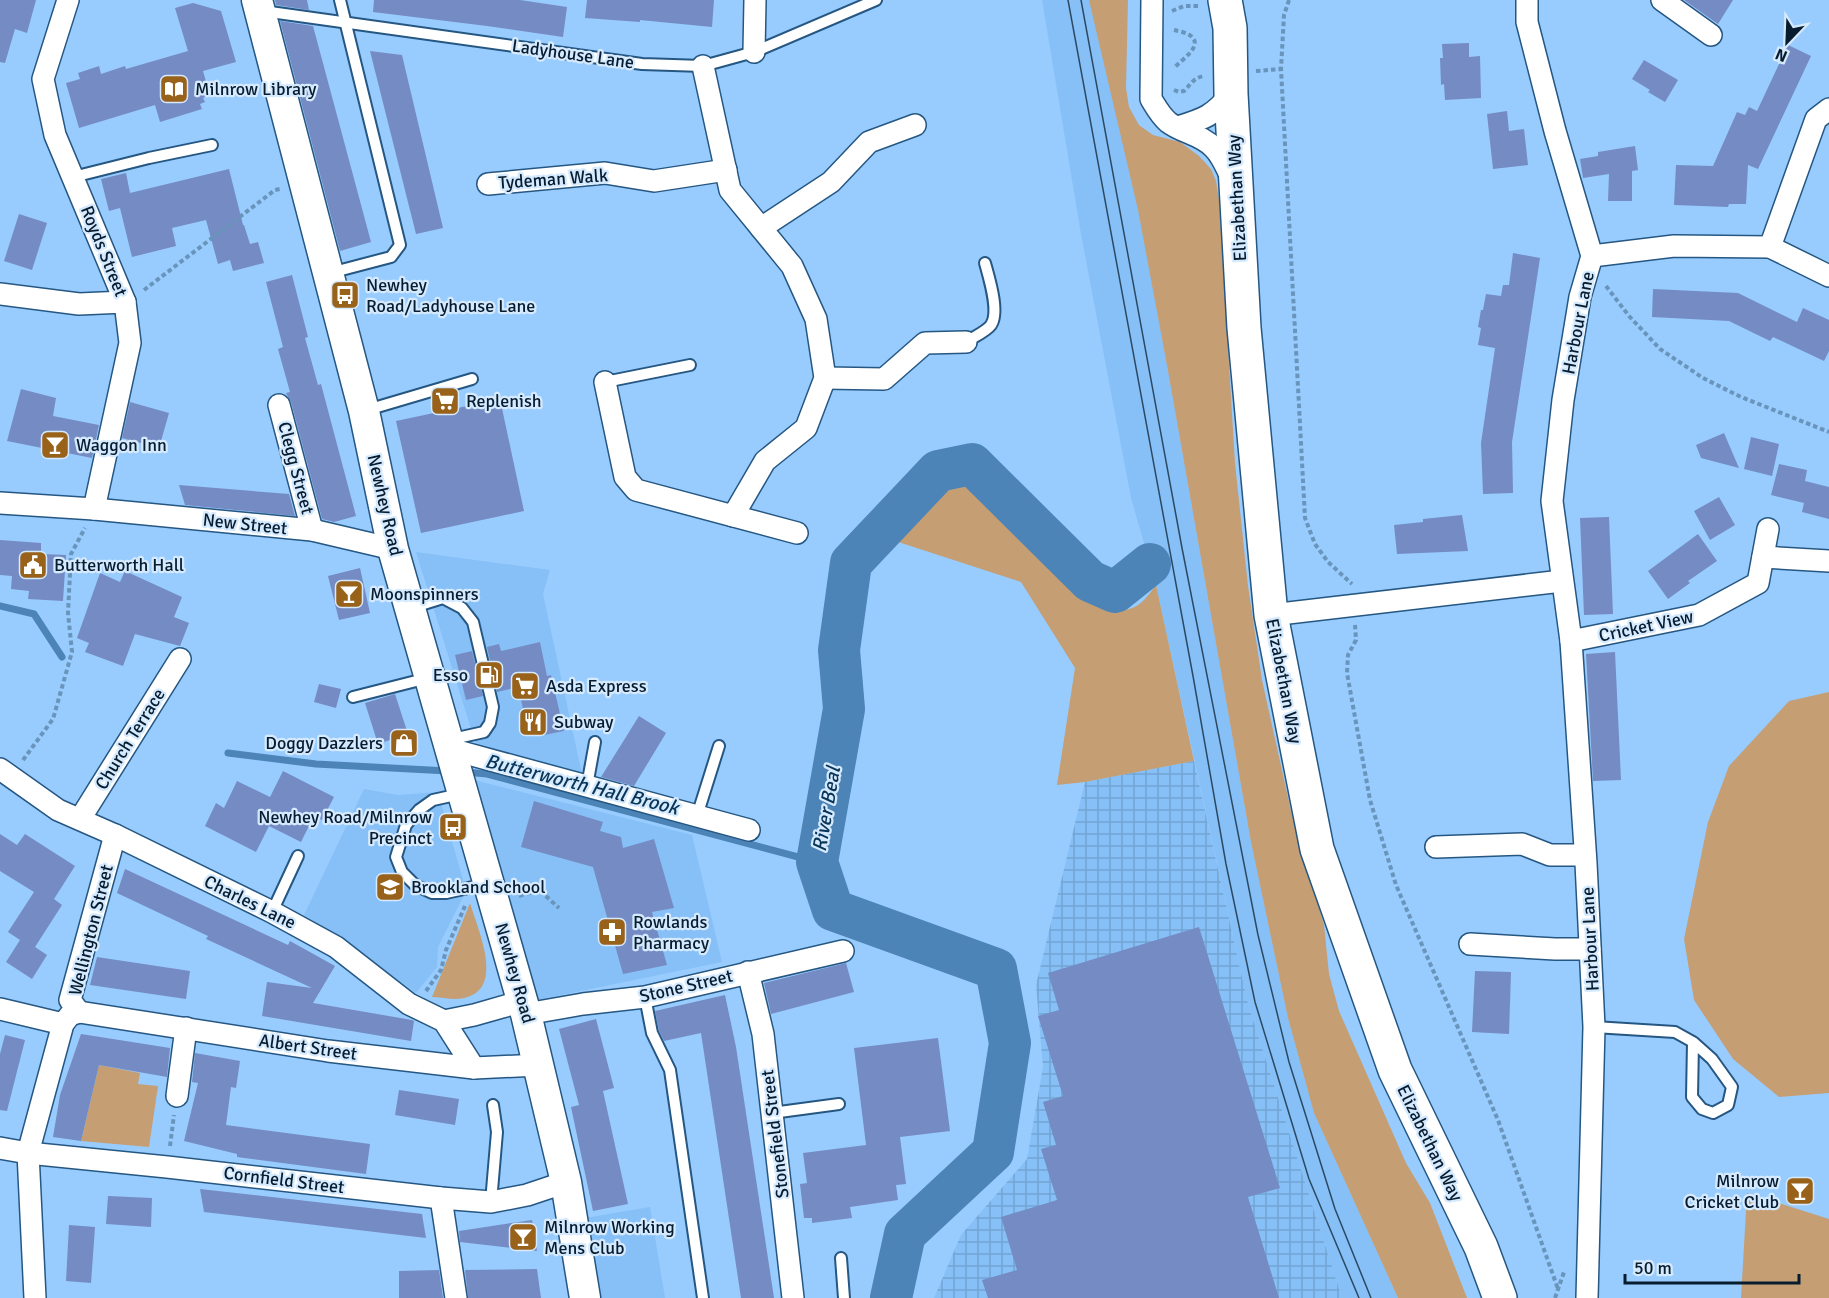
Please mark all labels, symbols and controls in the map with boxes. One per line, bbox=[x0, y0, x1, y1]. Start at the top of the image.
north arrow bbox=[1757, 12, 1817, 72]
street label: Ladyhouse Lane bbox=[510, 35, 636, 73]
text: N bbox=[1772, 44, 1791, 66]
library icon: Milnrow Library bbox=[158, 73, 190, 105]
place label: Milnrow Library bbox=[195, 78, 317, 100]
street label: Elizabethan Way bbox=[1223, 133, 1251, 262]
street label: Tydeman Walk bbox=[497, 164, 609, 194]
street label: Royds Street bbox=[76, 202, 132, 300]
street label: Harbour Lane bbox=[1557, 270, 1599, 376]
place label: Newhey Road/Ladyhouse Lane bbox=[366, 274, 535, 317]
bus stop icon: Newhey Road/Ladyhouse Lane bbox=[329, 279, 361, 311]
supermarket icon: Replenish bbox=[429, 385, 461, 417]
place label: Replenish bbox=[466, 390, 542, 412]
street label: Clegg Street bbox=[273, 419, 319, 517]
bar icon: Waggon Inn bbox=[39, 429, 71, 461]
place label: Waggon Inn bbox=[76, 434, 167, 456]
street label: Newhey Road bbox=[363, 452, 407, 558]
street label: New Street bbox=[202, 509, 288, 539]
public building icon: Butterworth Hall bbox=[17, 549, 49, 581]
place label: Butterworth Hall bbox=[54, 554, 184, 576]
bar icon: Moonspinners bbox=[333, 578, 365, 610]
place label: Moonspinners bbox=[370, 583, 479, 605]
street label: Cricket View bbox=[1597, 605, 1695, 647]
street label: Elizabethan Way bbox=[1261, 617, 1307, 746]
fuel station icon: Esso bbox=[473, 659, 505, 691]
place label: Esso bbox=[433, 664, 468, 686]
supermarket icon: Asda Express bbox=[509, 670, 541, 702]
place label: Asda Express bbox=[546, 675, 647, 697]
street label: Church Terrace bbox=[90, 684, 170, 794]
restaurant icon: Subway bbox=[517, 706, 549, 738]
place label: Subway bbox=[554, 711, 614, 733]
shop icon: Doggy Dazzlers bbox=[388, 727, 420, 759]
place label: Doggy Dazzlers bbox=[265, 732, 383, 754]
water label: Butterworth Hall Brook bbox=[483, 748, 683, 821]
water label: River Beal bbox=[807, 762, 847, 854]
place label: Newhey Road/Milnrow Precinct bbox=[258, 806, 432, 849]
bus stop icon: Newhey Road/Milnrow Precinct bbox=[437, 811, 469, 843]
street label: Wellington Street bbox=[64, 862, 118, 998]
street label: Charles Lane bbox=[200, 870, 300, 934]
school or university icon: Brookland School bbox=[374, 871, 406, 903]
place label: Brookland School bbox=[411, 876, 545, 898]
street label: Harbour Lane bbox=[1576, 886, 1604, 992]
place label: Rowlands Pharmacy bbox=[633, 911, 710, 954]
pharmacy icon: Rowlands Pharmacy bbox=[596, 916, 628, 948]
street label: Newhey Road bbox=[490, 920, 540, 1026]
street label: Stone Street bbox=[637, 965, 735, 1007]
street label: Albert Street bbox=[258, 1029, 358, 1065]
street label: Stonefield Street bbox=[756, 1068, 794, 1200]
street label: Elizabethan Way bbox=[1392, 1081, 1468, 1205]
street label: Cornfield Street bbox=[222, 1162, 346, 1198]
place label: Milnrow Cricket Club bbox=[1685, 1170, 1779, 1213]
bar icon: Milnrow Cricket Club bbox=[1784, 1175, 1816, 1207]
place label: Milnrow Working Mens Club bbox=[544, 1216, 675, 1259]
bar icon: Milnrow Working Mens Club bbox=[507, 1221, 539, 1253]
scale bar bbox=[1625, 1247, 1799, 1285]
text: 50 m bbox=[1634, 1257, 1672, 1279]

